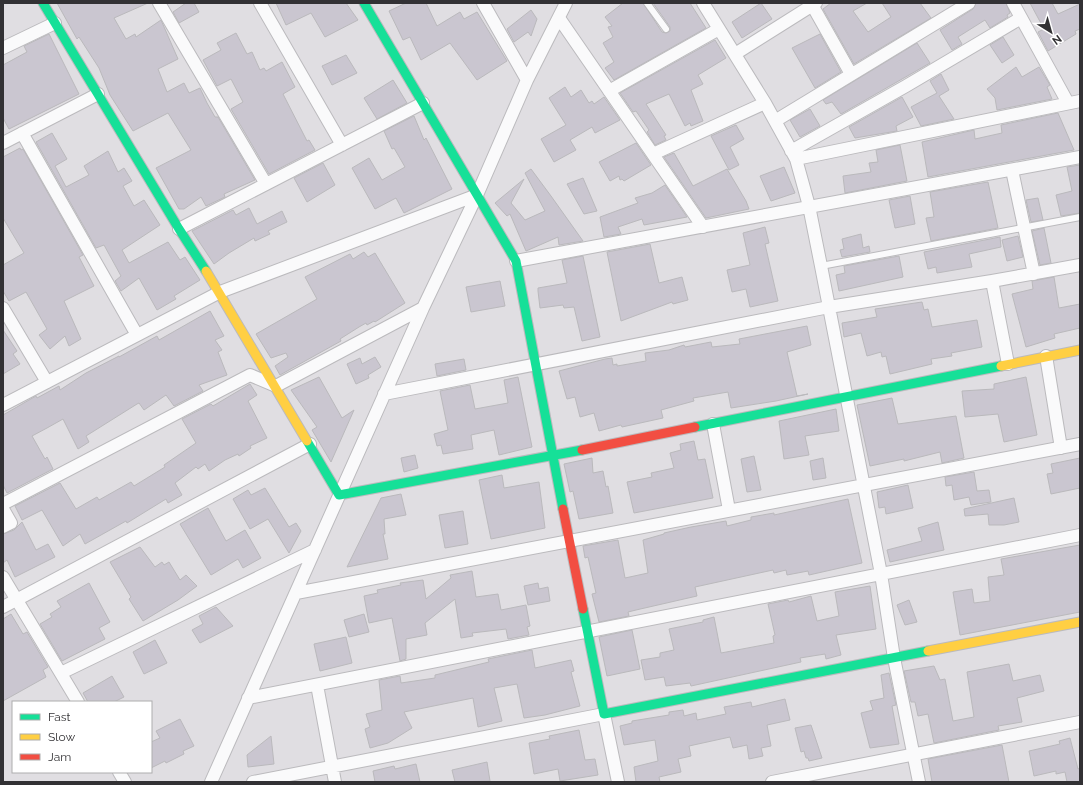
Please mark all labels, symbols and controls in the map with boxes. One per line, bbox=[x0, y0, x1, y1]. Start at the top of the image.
north arrow bbox=[1031, 12, 1071, 52]
text: N bbox=[1049, 32, 1064, 47]
legend bbox=[12, 701, 152, 773]
text: Fast bbox=[48, 710, 71, 724]
text: Slow bbox=[48, 730, 75, 744]
text: Jam bbox=[48, 750, 71, 764]

